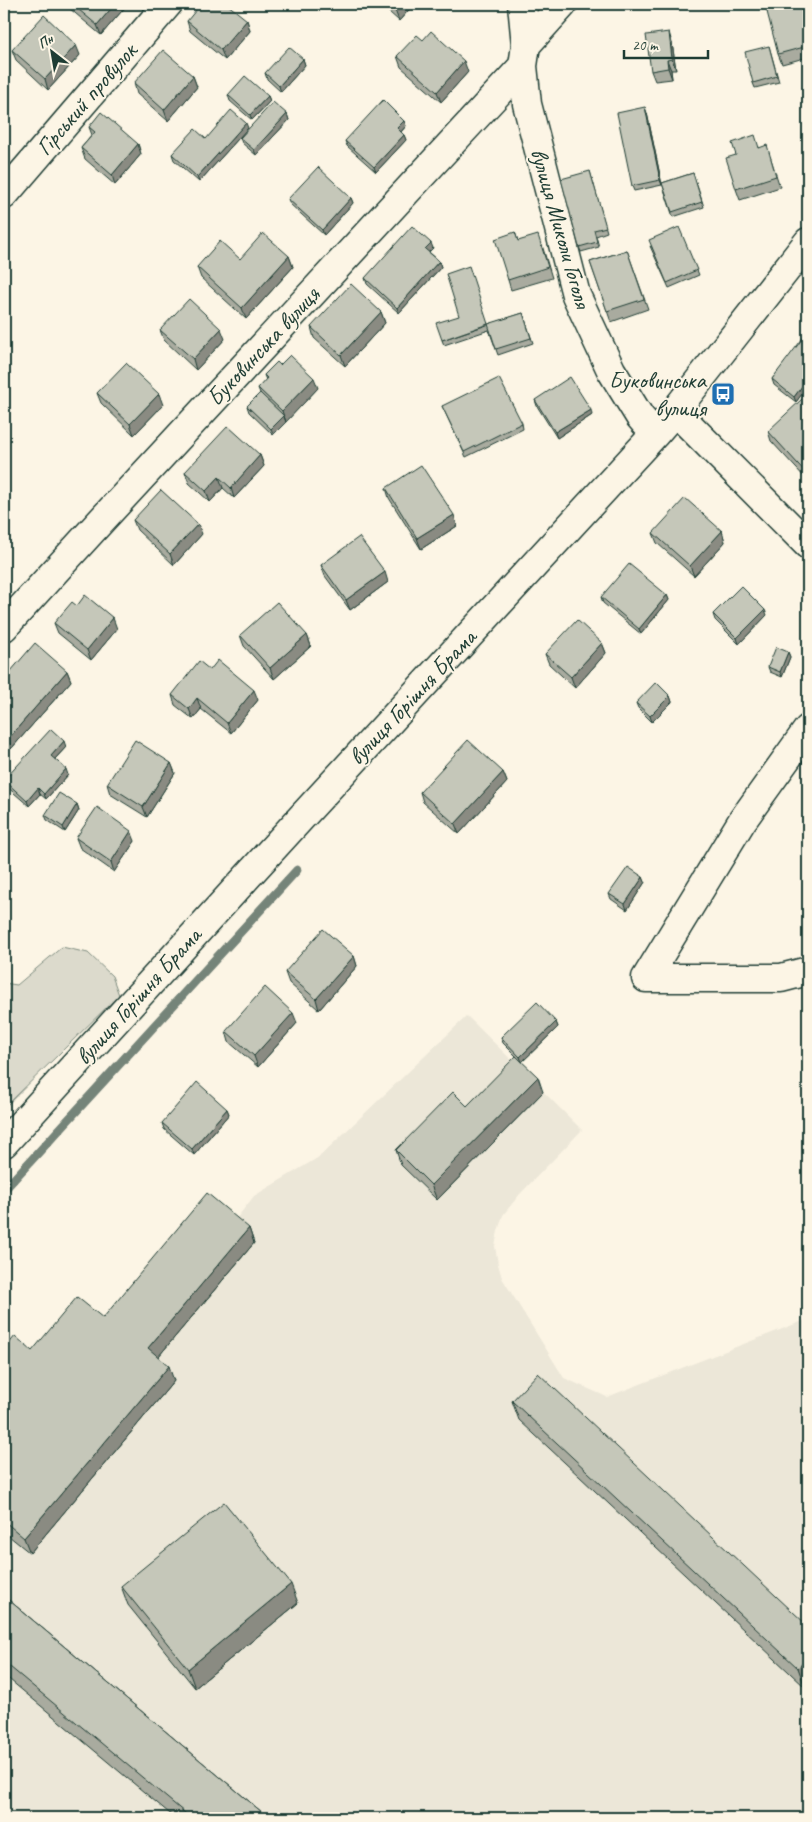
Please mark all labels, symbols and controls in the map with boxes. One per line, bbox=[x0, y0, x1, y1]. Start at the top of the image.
north arrow bbox=[28, 28, 78, 78]
scale bar bbox=[624, 28, 708, 60]
text: Пн bbox=[35, 30, 57, 52]
street label: Гірський провулок bbox=[29, 35, 145, 161]
text: 20 m bbox=[632, 36, 659, 55]
street label: вулиця Миколи Гоголя bbox=[524, 145, 599, 313]
street label: Буковинська вулиця bbox=[200, 279, 327, 412]
place label: Буковинська вулиця bbox=[609, 365, 708, 423]
bus stop icon: Буковинська вулиця bbox=[710, 381, 736, 407]
street label: вулиця Горішня Брама bbox=[341, 621, 484, 771]
street label: вулиця Горішня Брама bbox=[68, 919, 209, 1071]

